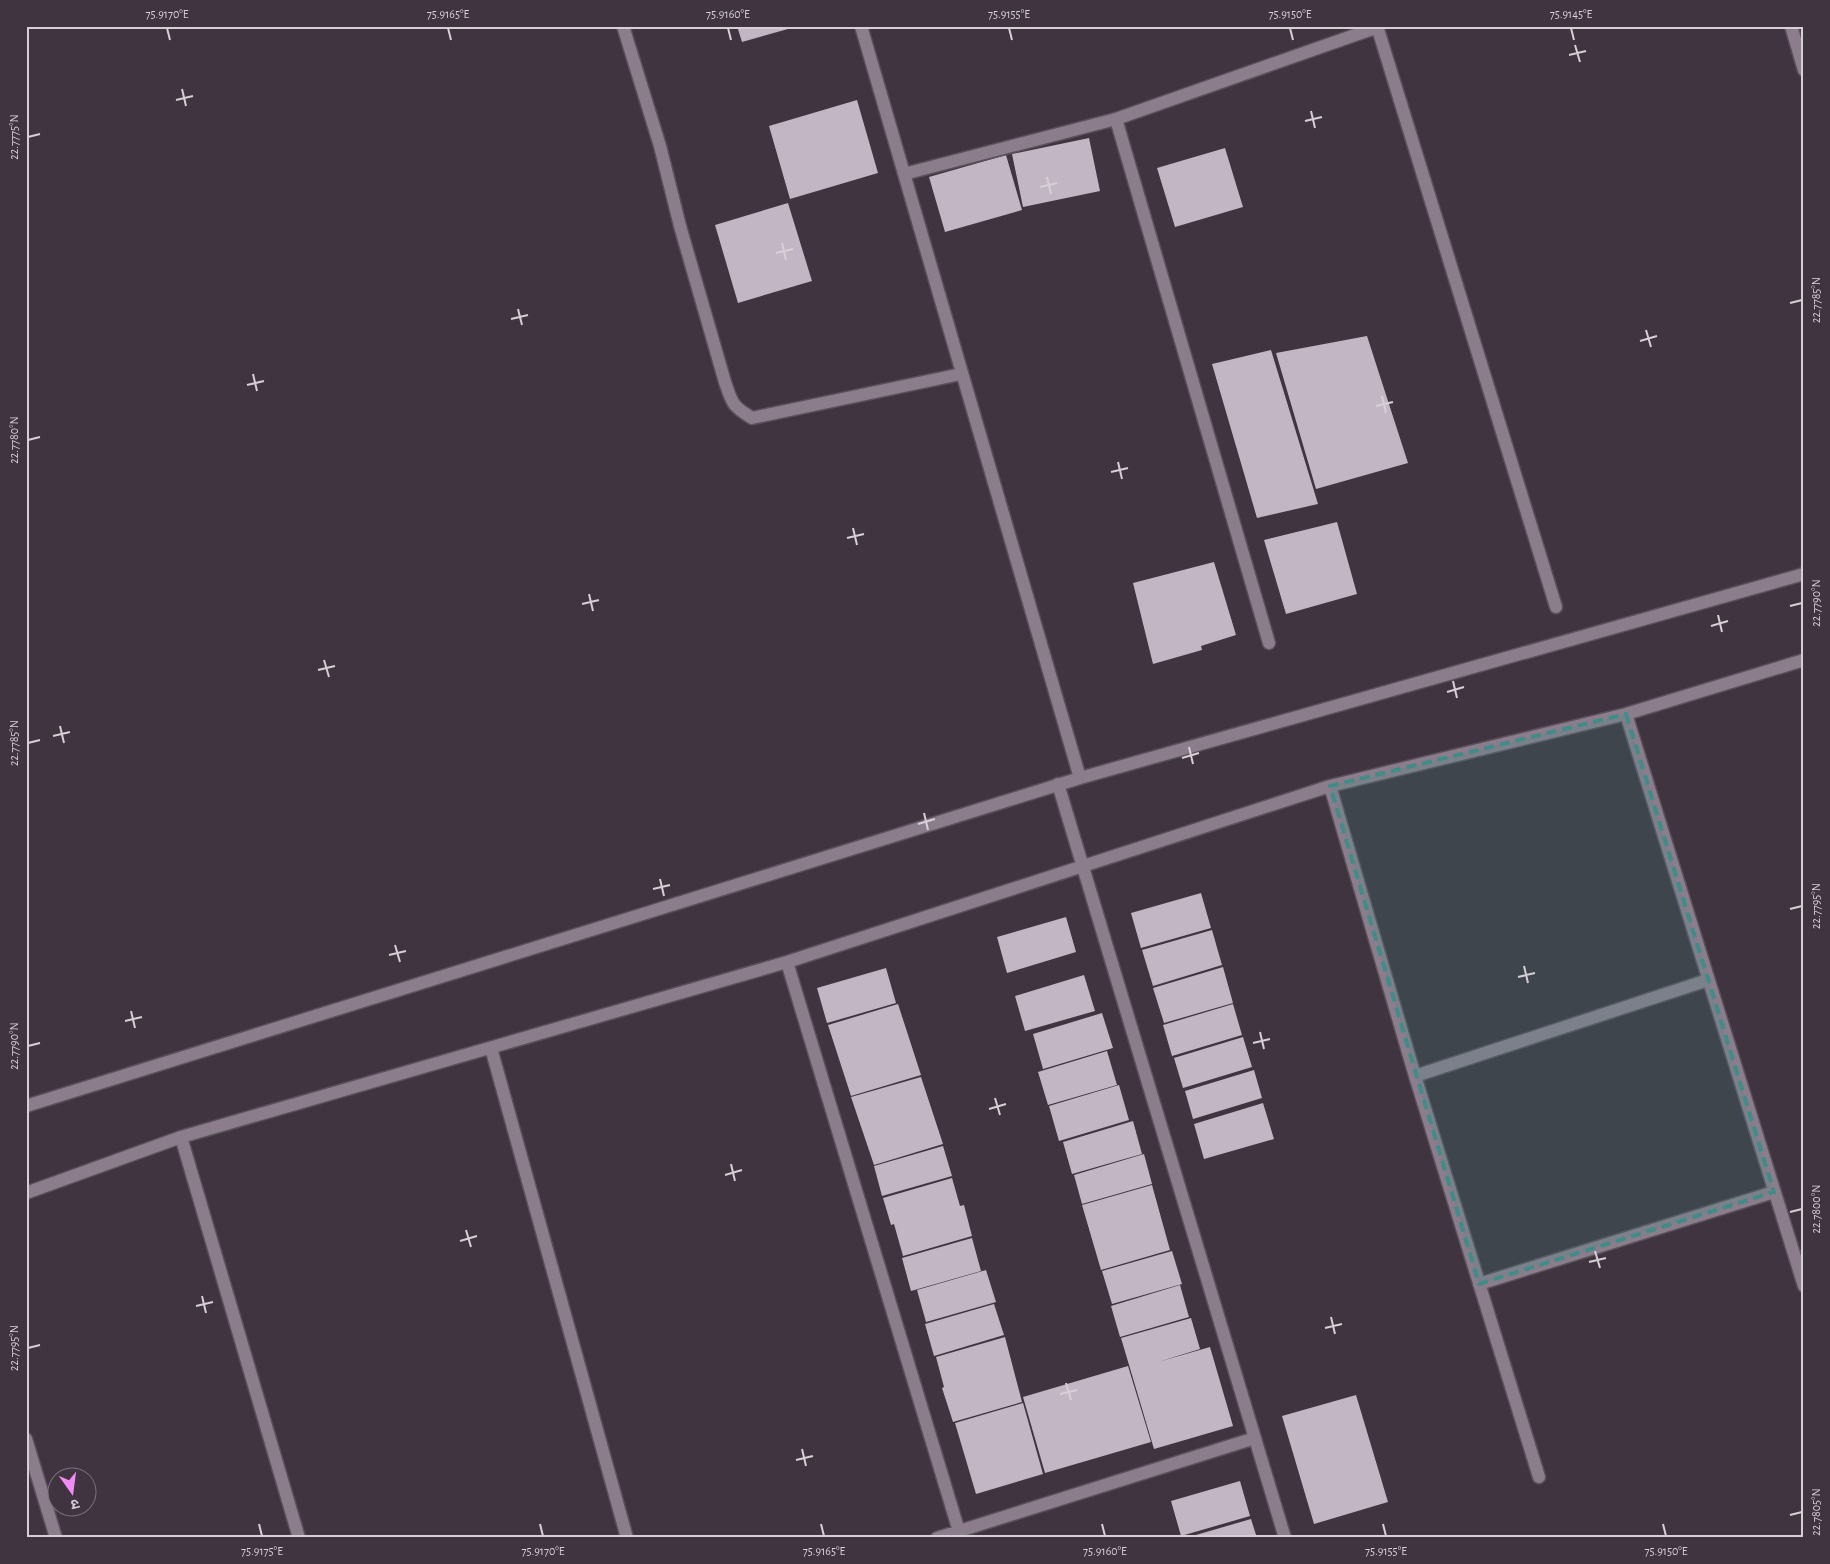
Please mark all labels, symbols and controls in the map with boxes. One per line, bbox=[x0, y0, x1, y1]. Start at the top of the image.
text: 75.9170°E bbox=[145, 8, 189, 20]
text: 75.9165°E bbox=[427, 8, 469, 20]
text: 75.9160°E bbox=[706, 8, 750, 20]
text: 75.9155°E bbox=[988, 8, 1030, 20]
text: 75.9150°E bbox=[1268, 8, 1312, 20]
text: 75.9145°E bbox=[1550, 8, 1593, 20]
text: 22.7775°N bbox=[8, 114, 20, 160]
text: 22.7785°N bbox=[1810, 277, 1822, 323]
text: 22.7780°N bbox=[8, 416, 20, 464]
text: 22.7790°N bbox=[1810, 579, 1822, 627]
text: 22.7785°N bbox=[8, 720, 20, 766]
text: 22.7795°N bbox=[1810, 883, 1822, 929]
text: 22.7790°N bbox=[8, 1022, 20, 1070]
text: 22.7800°N bbox=[1810, 1185, 1822, 1233]
text: 22.7795°N bbox=[8, 1325, 20, 1371]
north arrow bbox=[48, 1466, 98, 1516]
text: 22.7805°N bbox=[1810, 1488, 1822, 1536]
text: उ bbox=[68, 1496, 81, 1512]
text: 75.9175°E bbox=[241, 1545, 283, 1557]
text: 75.9170°E bbox=[521, 1545, 565, 1557]
text: 75.9165°E bbox=[803, 1545, 845, 1557]
text: 75.9160°E bbox=[1083, 1545, 1127, 1557]
text: 75.9155°E bbox=[1365, 1545, 1407, 1557]
text: 75.9150°E bbox=[1644, 1545, 1688, 1557]

